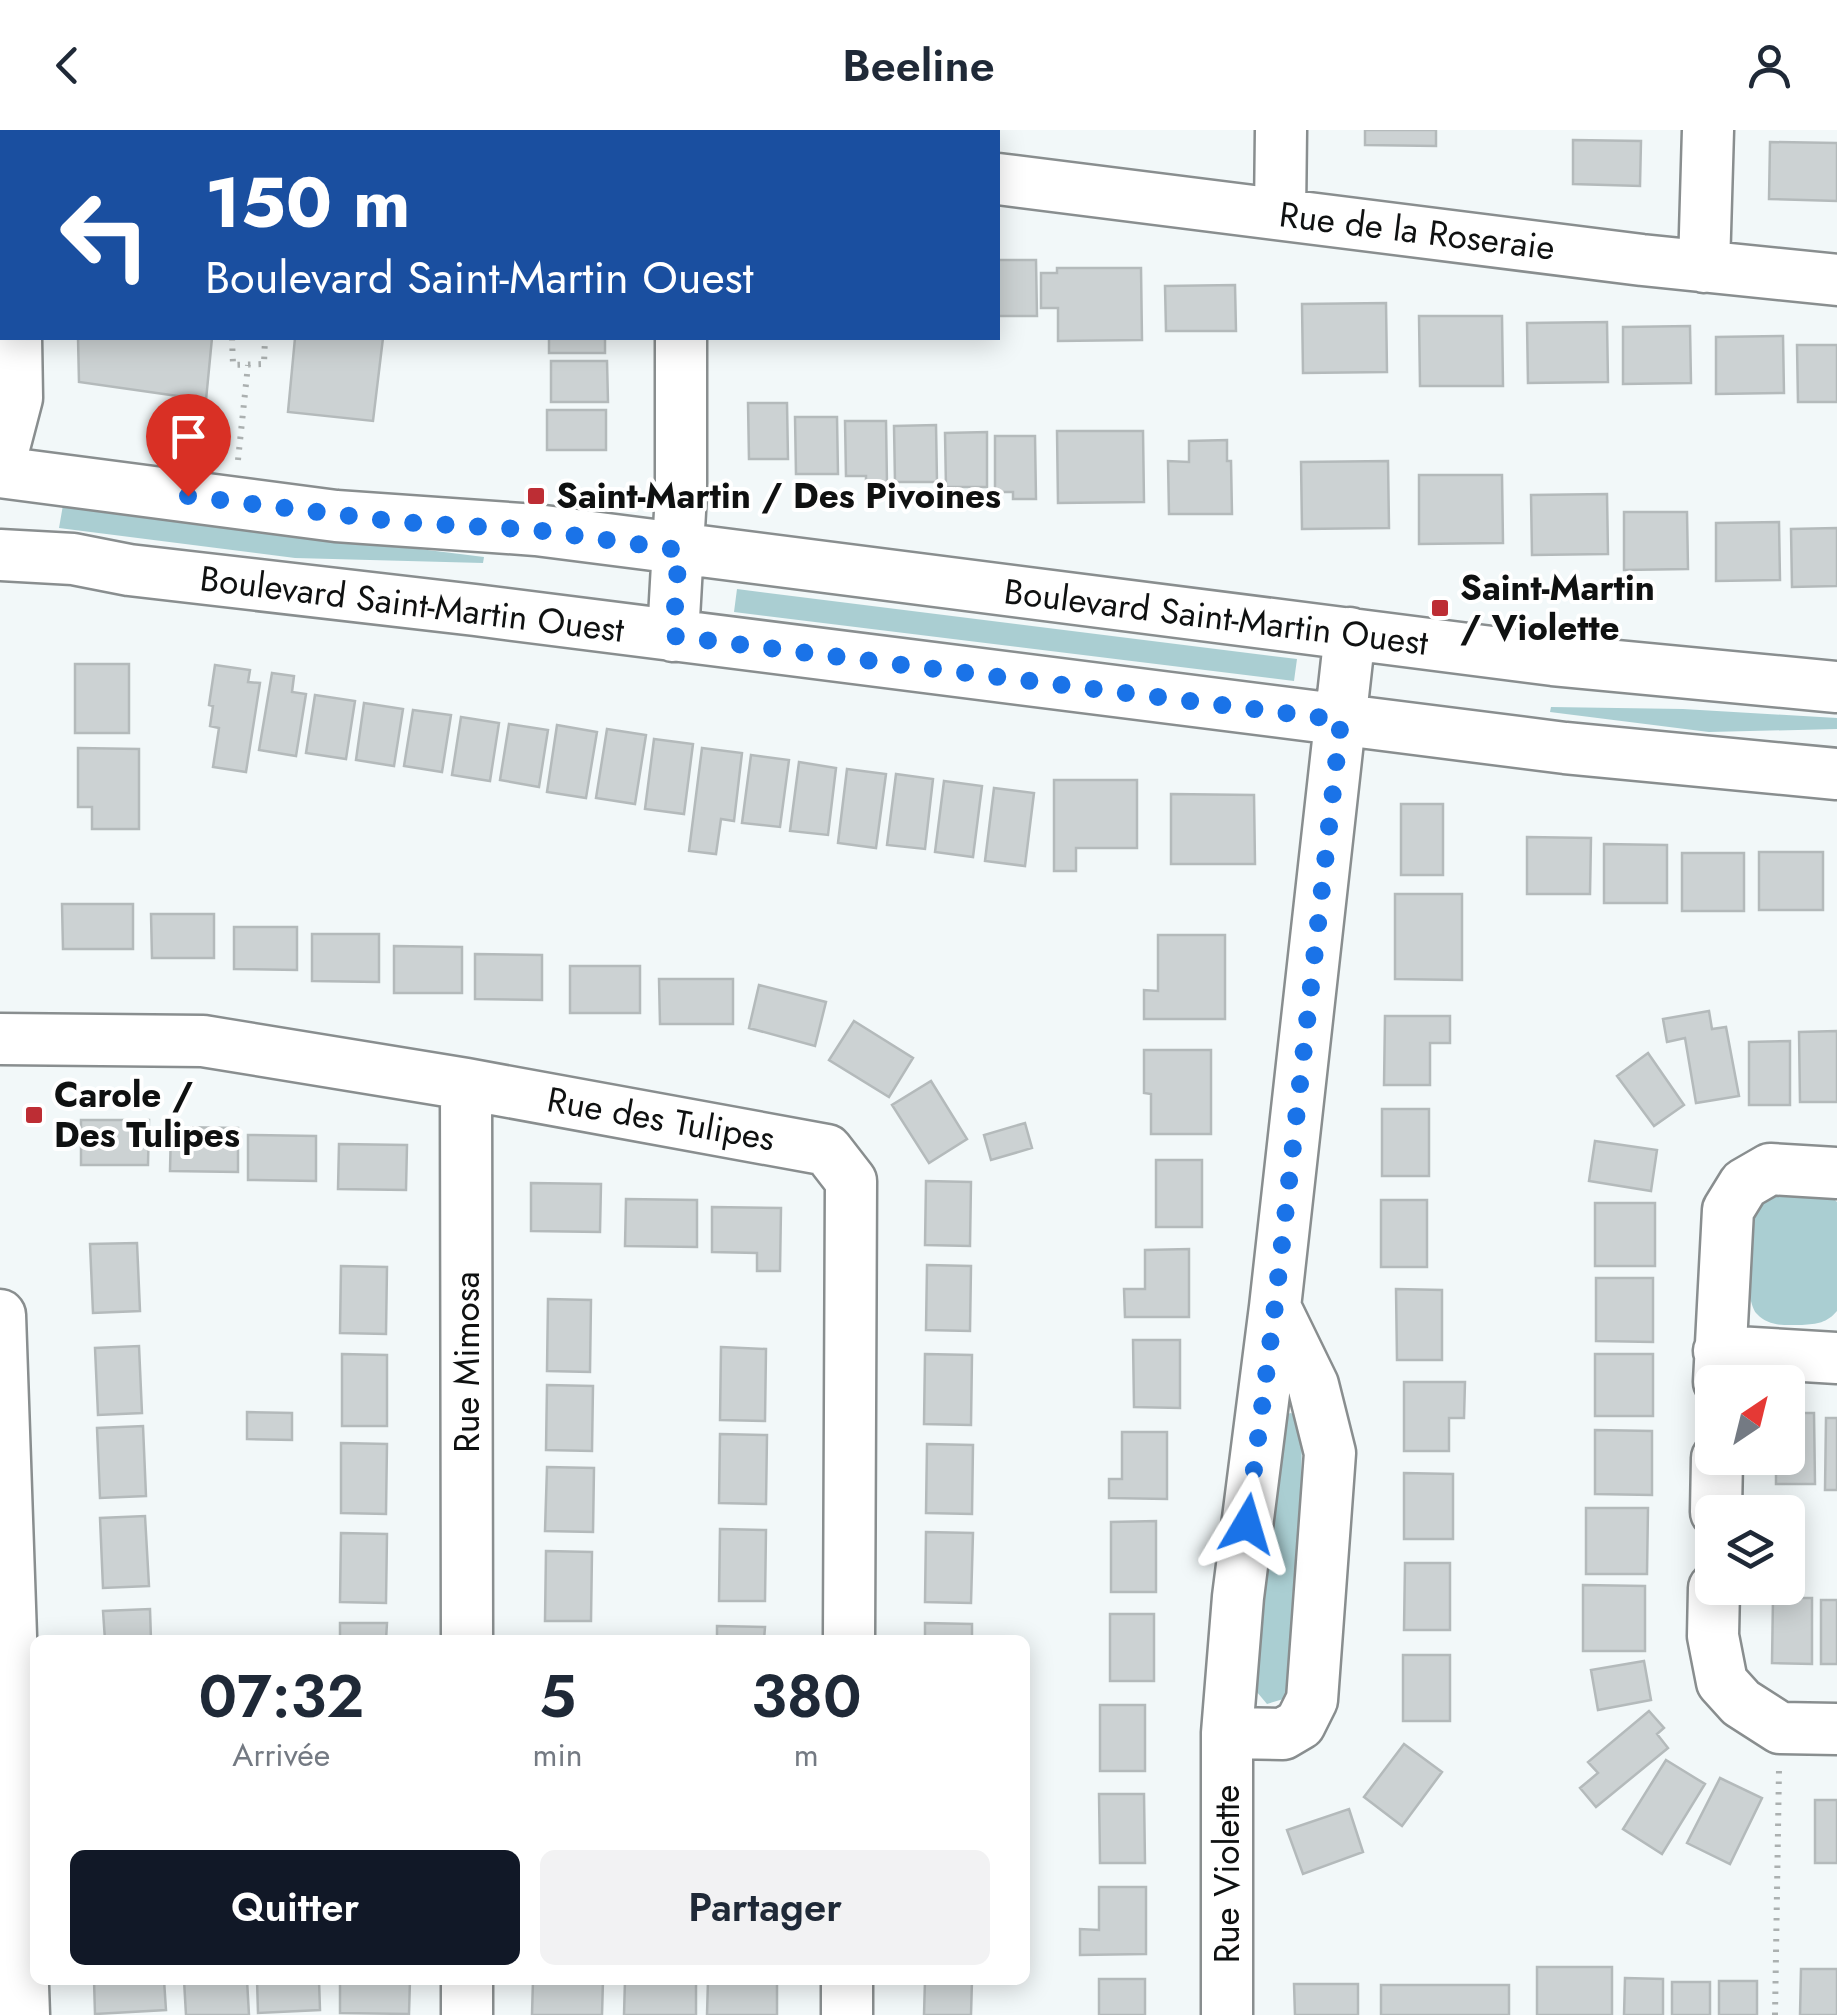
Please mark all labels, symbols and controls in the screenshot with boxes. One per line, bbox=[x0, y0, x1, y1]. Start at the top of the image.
text: Beeline bbox=[842, 33, 995, 98]
icon: back bbox=[40, 38, 95, 93]
icon: person bbox=[1742, 38, 1797, 93]
text: 150 m bbox=[205, 152, 411, 253]
icon: left bbox=[40, 170, 170, 300]
street label: Rue de la Roseraie bbox=[1276, 189, 1558, 273]
text: Boulevard Saint-Martin Ouest bbox=[205, 245, 754, 310]
pin bbox=[146, 394, 231, 497]
icon: arrive bbox=[161, 409, 216, 464]
place label: Saint-Martin / Des Pivoines bbox=[556, 471, 1001, 521]
marker: Saint-Martin / Des Pivoines bbox=[525, 485, 547, 507]
street label: Boulevard Saint-Martin Ouest bbox=[197, 553, 627, 655]
place label: Saint-Martin / Violette bbox=[1460, 563, 1655, 653]
street label: Boulevard Saint-Martin Ouest bbox=[1001, 566, 1431, 668]
marker: Saint-Martin / Violette bbox=[1429, 597, 1451, 619]
place label: Carole / Des Tulipes bbox=[54, 1070, 240, 1160]
street label: Rue des Tulipes bbox=[543, 1074, 779, 1164]
marker: Carole / Des Tulipes bbox=[23, 1104, 45, 1126]
street label: Rue Mimosa bbox=[442, 1271, 492, 1453]
north arrow bbox=[1695, 1365, 1805, 1475]
map controls bbox=[1695, 1365, 1805, 1605]
position arrow bbox=[1195, 1472, 1299, 1576]
button: layers bbox=[1695, 1495, 1805, 1605]
text: 07:32 bbox=[198, 1653, 364, 1740]
text: 5 bbox=[539, 1653, 576, 1740]
text: 380 bbox=[751, 1653, 862, 1740]
text: Arrivée bbox=[232, 1732, 330, 1778]
text: min bbox=[533, 1732, 583, 1778]
text: m bbox=[794, 1732, 819, 1778]
street label: Rue Violette bbox=[1202, 1785, 1252, 1963]
button: Quitter bbox=[70, 1850, 520, 1965]
button: Partager bbox=[540, 1850, 990, 1965]

